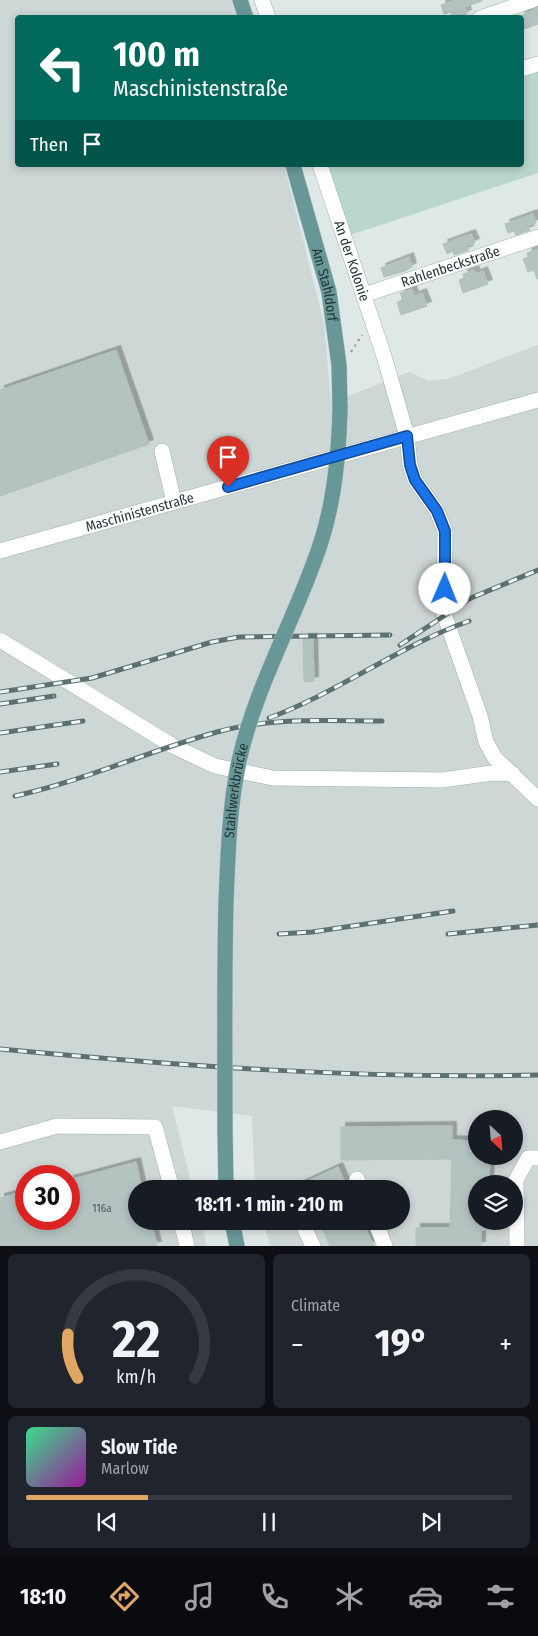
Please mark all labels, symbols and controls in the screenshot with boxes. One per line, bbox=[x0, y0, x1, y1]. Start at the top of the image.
text: 100 m bbox=[113, 33, 200, 75]
icon: left bbox=[30, 35, 95, 100]
text: Maschinistenstraße bbox=[113, 75, 288, 102]
icon: arrive bbox=[78, 130, 106, 158]
text: Then bbox=[30, 133, 68, 156]
street label: An der Kolonie bbox=[330, 218, 373, 304]
street label: Rahlenbeckstraße bbox=[399, 242, 502, 291]
street label: Am Stahldorf bbox=[308, 246, 341, 324]
pin bbox=[207, 436, 249, 487]
icon: arrive bbox=[214, 443, 242, 471]
street label: Maschinistenstraße bbox=[84, 489, 196, 536]
position arrow bbox=[418, 562, 470, 614]
street label: Stahlwerkbrücke bbox=[221, 741, 252, 839]
north arrow bbox=[468, 1110, 522, 1165]
map controls bbox=[468, 1110, 523, 1230]
speed limit sign: 30 bbox=[15, 1165, 80, 1230]
button: layers bbox=[468, 1175, 523, 1230]
text: 18:11 · 1 min · 210 m bbox=[195, 1193, 343, 1216]
house number: 116a bbox=[92, 1202, 112, 1215]
text: Climate bbox=[291, 1296, 340, 1315]
text: 22 bbox=[111, 1308, 161, 1371]
text: 19° bbox=[375, 1320, 428, 1366]
text: − bbox=[291, 1328, 304, 1361]
text: + bbox=[499, 1328, 512, 1361]
text: km/h bbox=[117, 1366, 156, 1388]
text: Slow Tide bbox=[101, 1436, 177, 1459]
text: Marlow bbox=[101, 1459, 149, 1478]
icon: previous bbox=[93, 1508, 121, 1536]
icon: pause bbox=[255, 1508, 283, 1536]
icon: next bbox=[417, 1508, 445, 1536]
icon: directions bbox=[107, 1579, 142, 1614]
icon: music bbox=[182, 1579, 217, 1614]
icon: phone bbox=[257, 1579, 292, 1614]
icon: climate bbox=[332, 1579, 367, 1614]
icon: car bbox=[408, 1579, 443, 1614]
icon: filters bbox=[483, 1579, 518, 1614]
text: 18:10 bbox=[20, 1583, 67, 1610]

